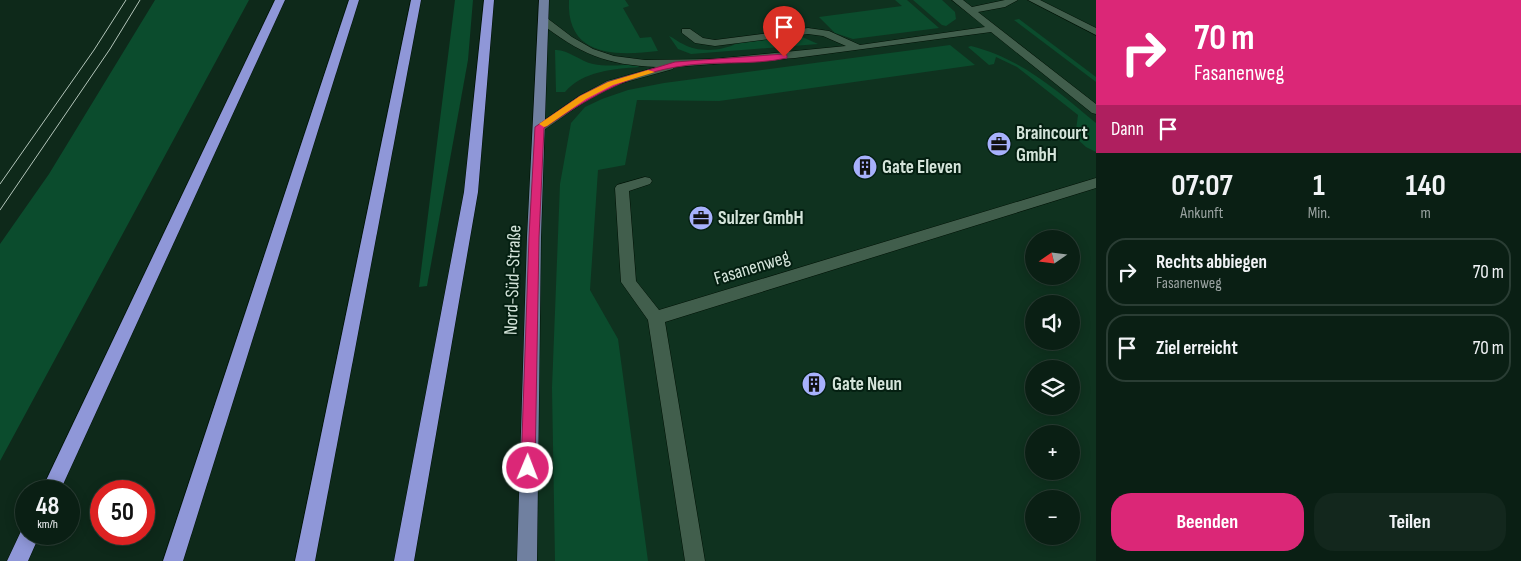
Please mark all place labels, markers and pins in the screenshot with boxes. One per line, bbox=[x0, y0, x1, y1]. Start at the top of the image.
pin bbox=[763, 6, 805, 57]
place label: Braincourt GmbH bbox=[1016, 122, 1088, 167]
office icon: Braincourt GmbH bbox=[986, 131, 1012, 157]
building icon: Gate Eleven bbox=[852, 154, 878, 180]
place label: Gate Eleven bbox=[882, 156, 961, 179]
office icon: Sulzer GmbH bbox=[688, 205, 714, 231]
place label: Sulzer GmbH bbox=[718, 207, 804, 230]
building icon: Gate Neun bbox=[801, 371, 827, 397]
place label: Gate Neun bbox=[832, 373, 902, 396]

